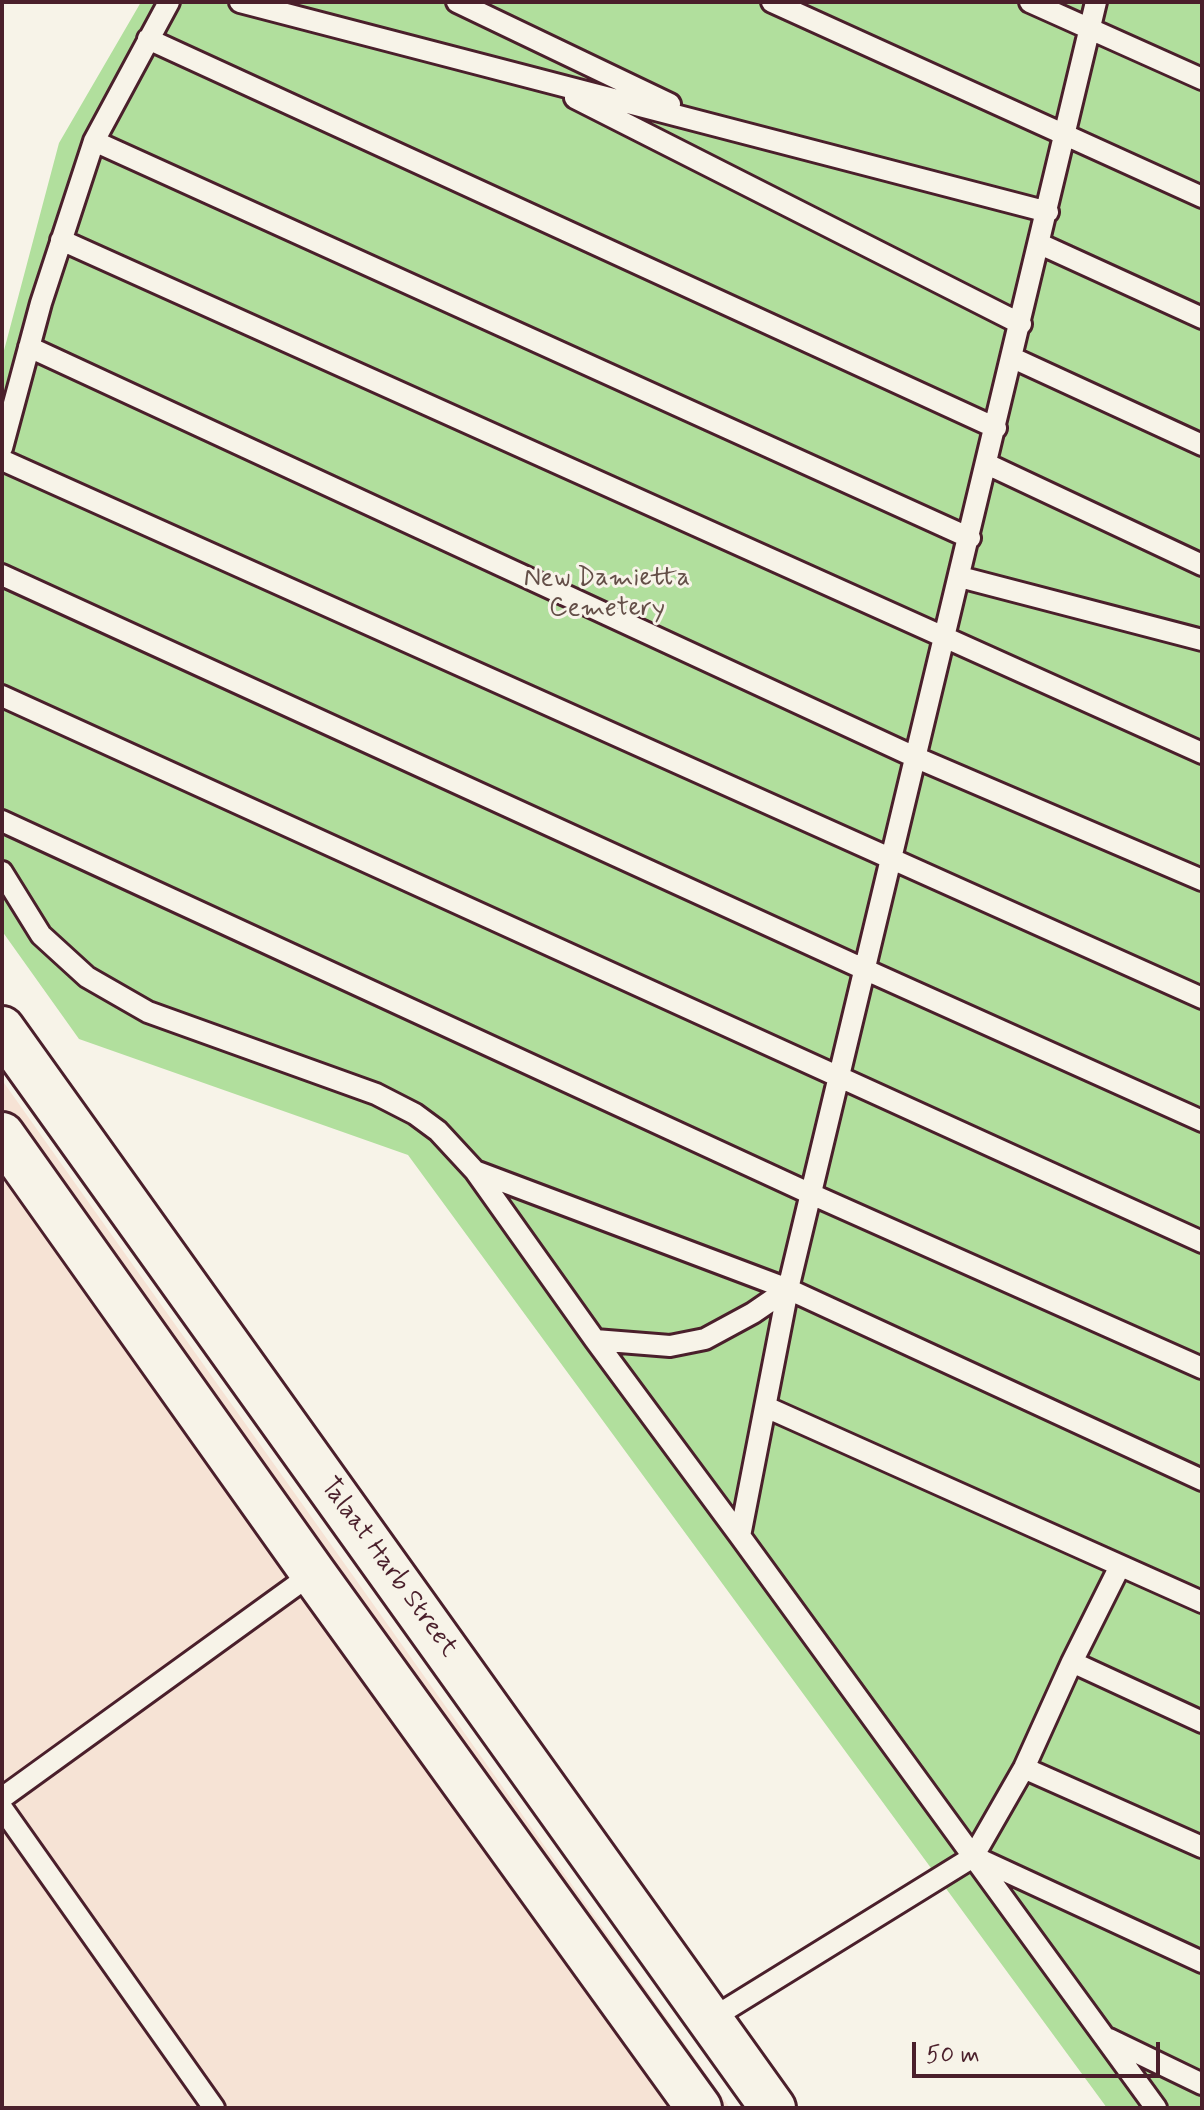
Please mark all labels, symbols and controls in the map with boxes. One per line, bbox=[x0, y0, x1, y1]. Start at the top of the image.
park label: New Damietta Cemetery bbox=[524, 564, 690, 626]
street label: Talaat Harb Street bbox=[312, 1472, 464, 1664]
scale bar bbox=[916, 2026, 1164, 2076]
text: 50 m bbox=[926, 2040, 980, 2071]

